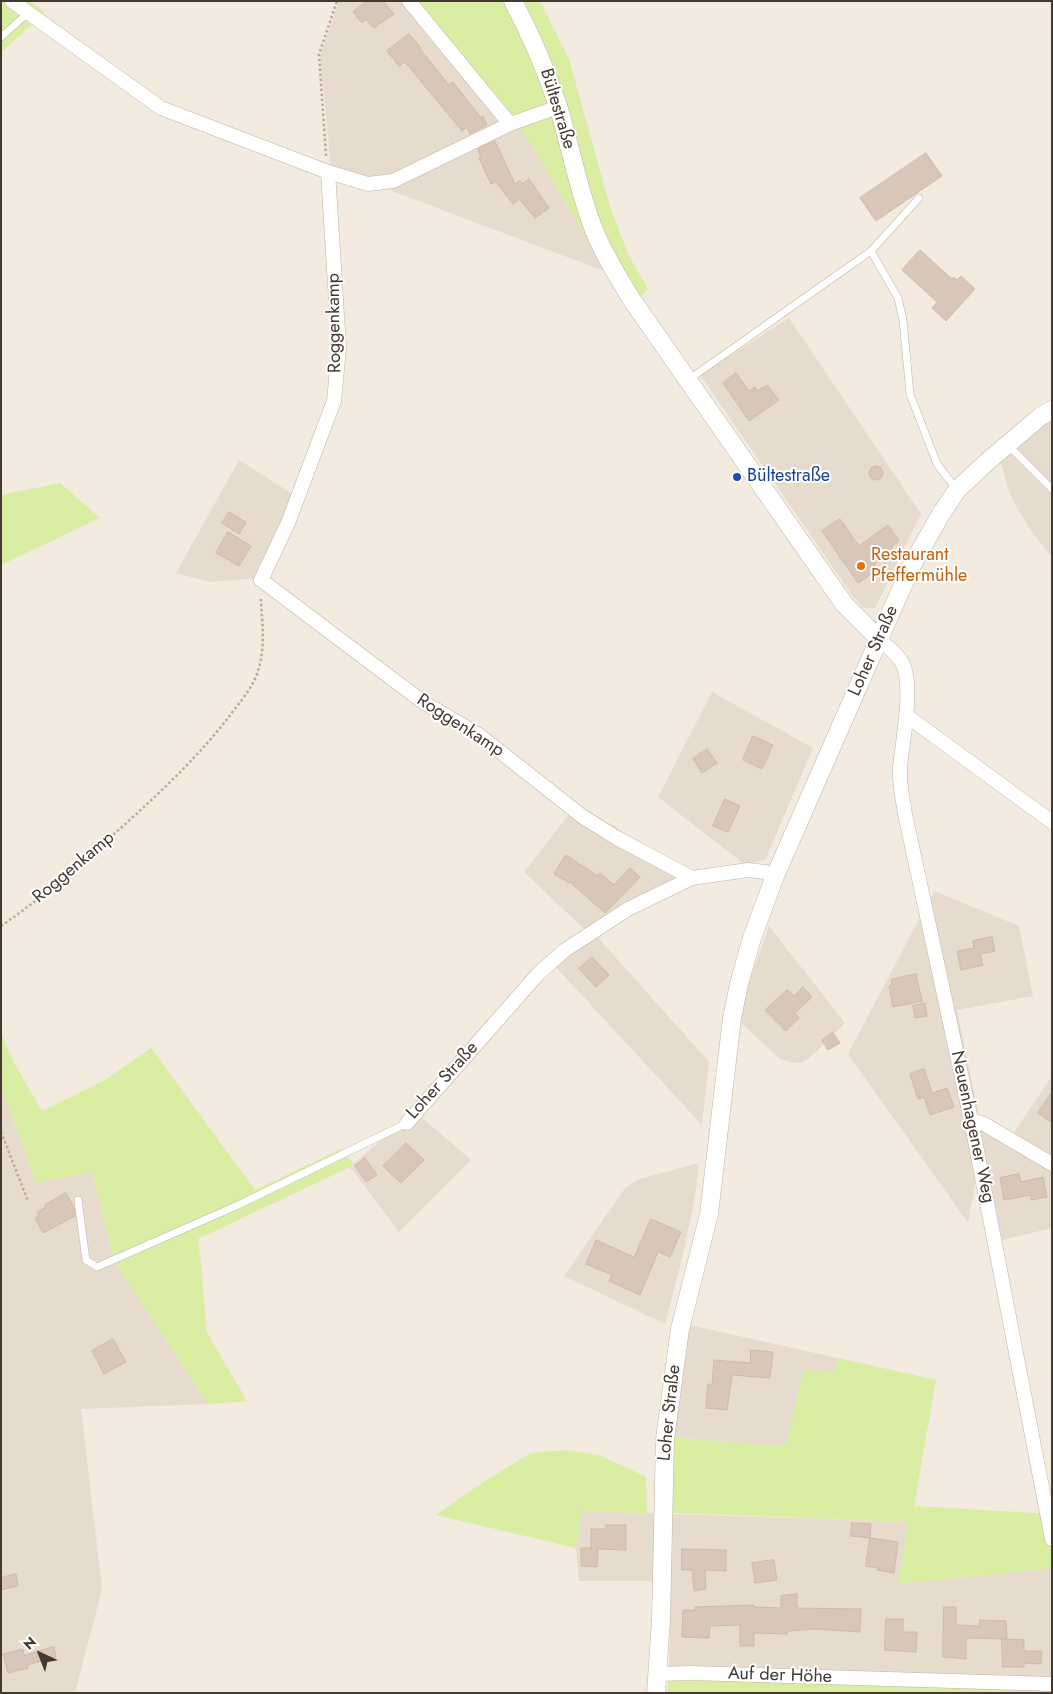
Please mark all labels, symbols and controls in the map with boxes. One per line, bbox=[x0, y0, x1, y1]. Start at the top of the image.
street label: Bültestraße bbox=[535, 66, 579, 152]
street label: Roggenkamp bbox=[323, 273, 347, 373]
place label: Bültestraße bbox=[747, 466, 830, 488]
marker: Bültestraße bbox=[731, 471, 743, 483]
place label: Restaurant Pfeffermühle bbox=[871, 545, 967, 588]
marker: Restaurant Pfeffermühle bbox=[855, 560, 867, 572]
street label: Loher Straße bbox=[844, 602, 904, 700]
street label: Roggenkamp bbox=[412, 690, 508, 762]
street label: Roggenkamp bbox=[29, 828, 119, 908]
street label: Loher Straße bbox=[403, 1038, 483, 1124]
street label: Neuenhagener Weg bbox=[945, 1049, 999, 1205]
street label: Loher Straße bbox=[654, 1364, 686, 1462]
north arrow bbox=[15, 1629, 65, 1679]
text: N bbox=[19, 1632, 41, 1654]
street label: Auf der Höhe bbox=[728, 1663, 832, 1689]

